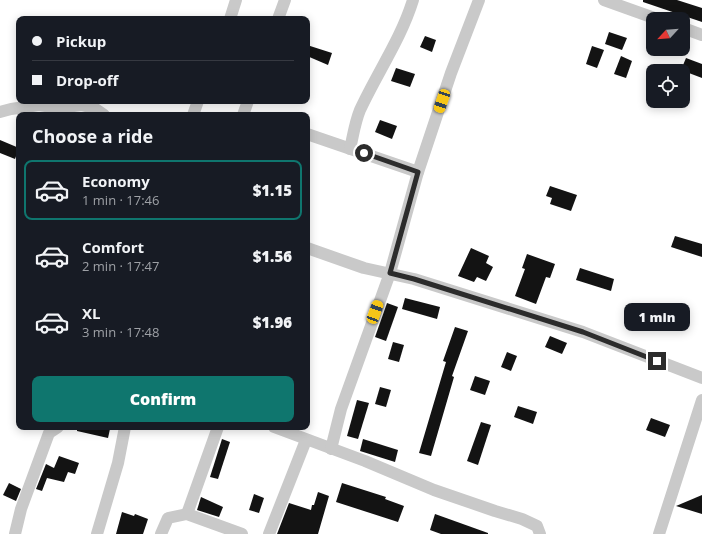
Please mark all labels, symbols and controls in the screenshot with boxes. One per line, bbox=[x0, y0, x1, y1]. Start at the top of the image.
north arrow bbox=[646, 12, 690, 56]
map controls bbox=[646, 12, 690, 108]
text: Pickup bbox=[56, 31, 106, 51]
button: locate bbox=[646, 64, 690, 108]
text: Drop-off bbox=[56, 70, 118, 90]
car bbox=[432, 88, 452, 114]
text: Choose a ride bbox=[32, 124, 153, 148]
route start bbox=[355, 144, 373, 162]
text: Economy bbox=[82, 171, 150, 191]
icon: car bbox=[34, 172, 70, 208]
text: $1.15 bbox=[253, 180, 292, 200]
text: 1 min · 17:46 bbox=[82, 191, 159, 209]
text: Comfort bbox=[82, 237, 144, 257]
icon: car bbox=[34, 238, 70, 274]
text: $1.56 bbox=[253, 246, 292, 266]
text: 2 min · 17:47 bbox=[82, 257, 159, 275]
car bbox=[365, 299, 385, 325]
text: XL bbox=[82, 303, 100, 323]
callout: 1 min bbox=[624, 303, 690, 331]
icon: car bbox=[34, 304, 70, 340]
text: 1 min bbox=[639, 308, 675, 326]
text: $1.96 bbox=[253, 312, 292, 332]
text: 3 min · 17:48 bbox=[82, 323, 159, 341]
route end bbox=[648, 352, 666, 370]
button: Confirm bbox=[32, 376, 294, 422]

